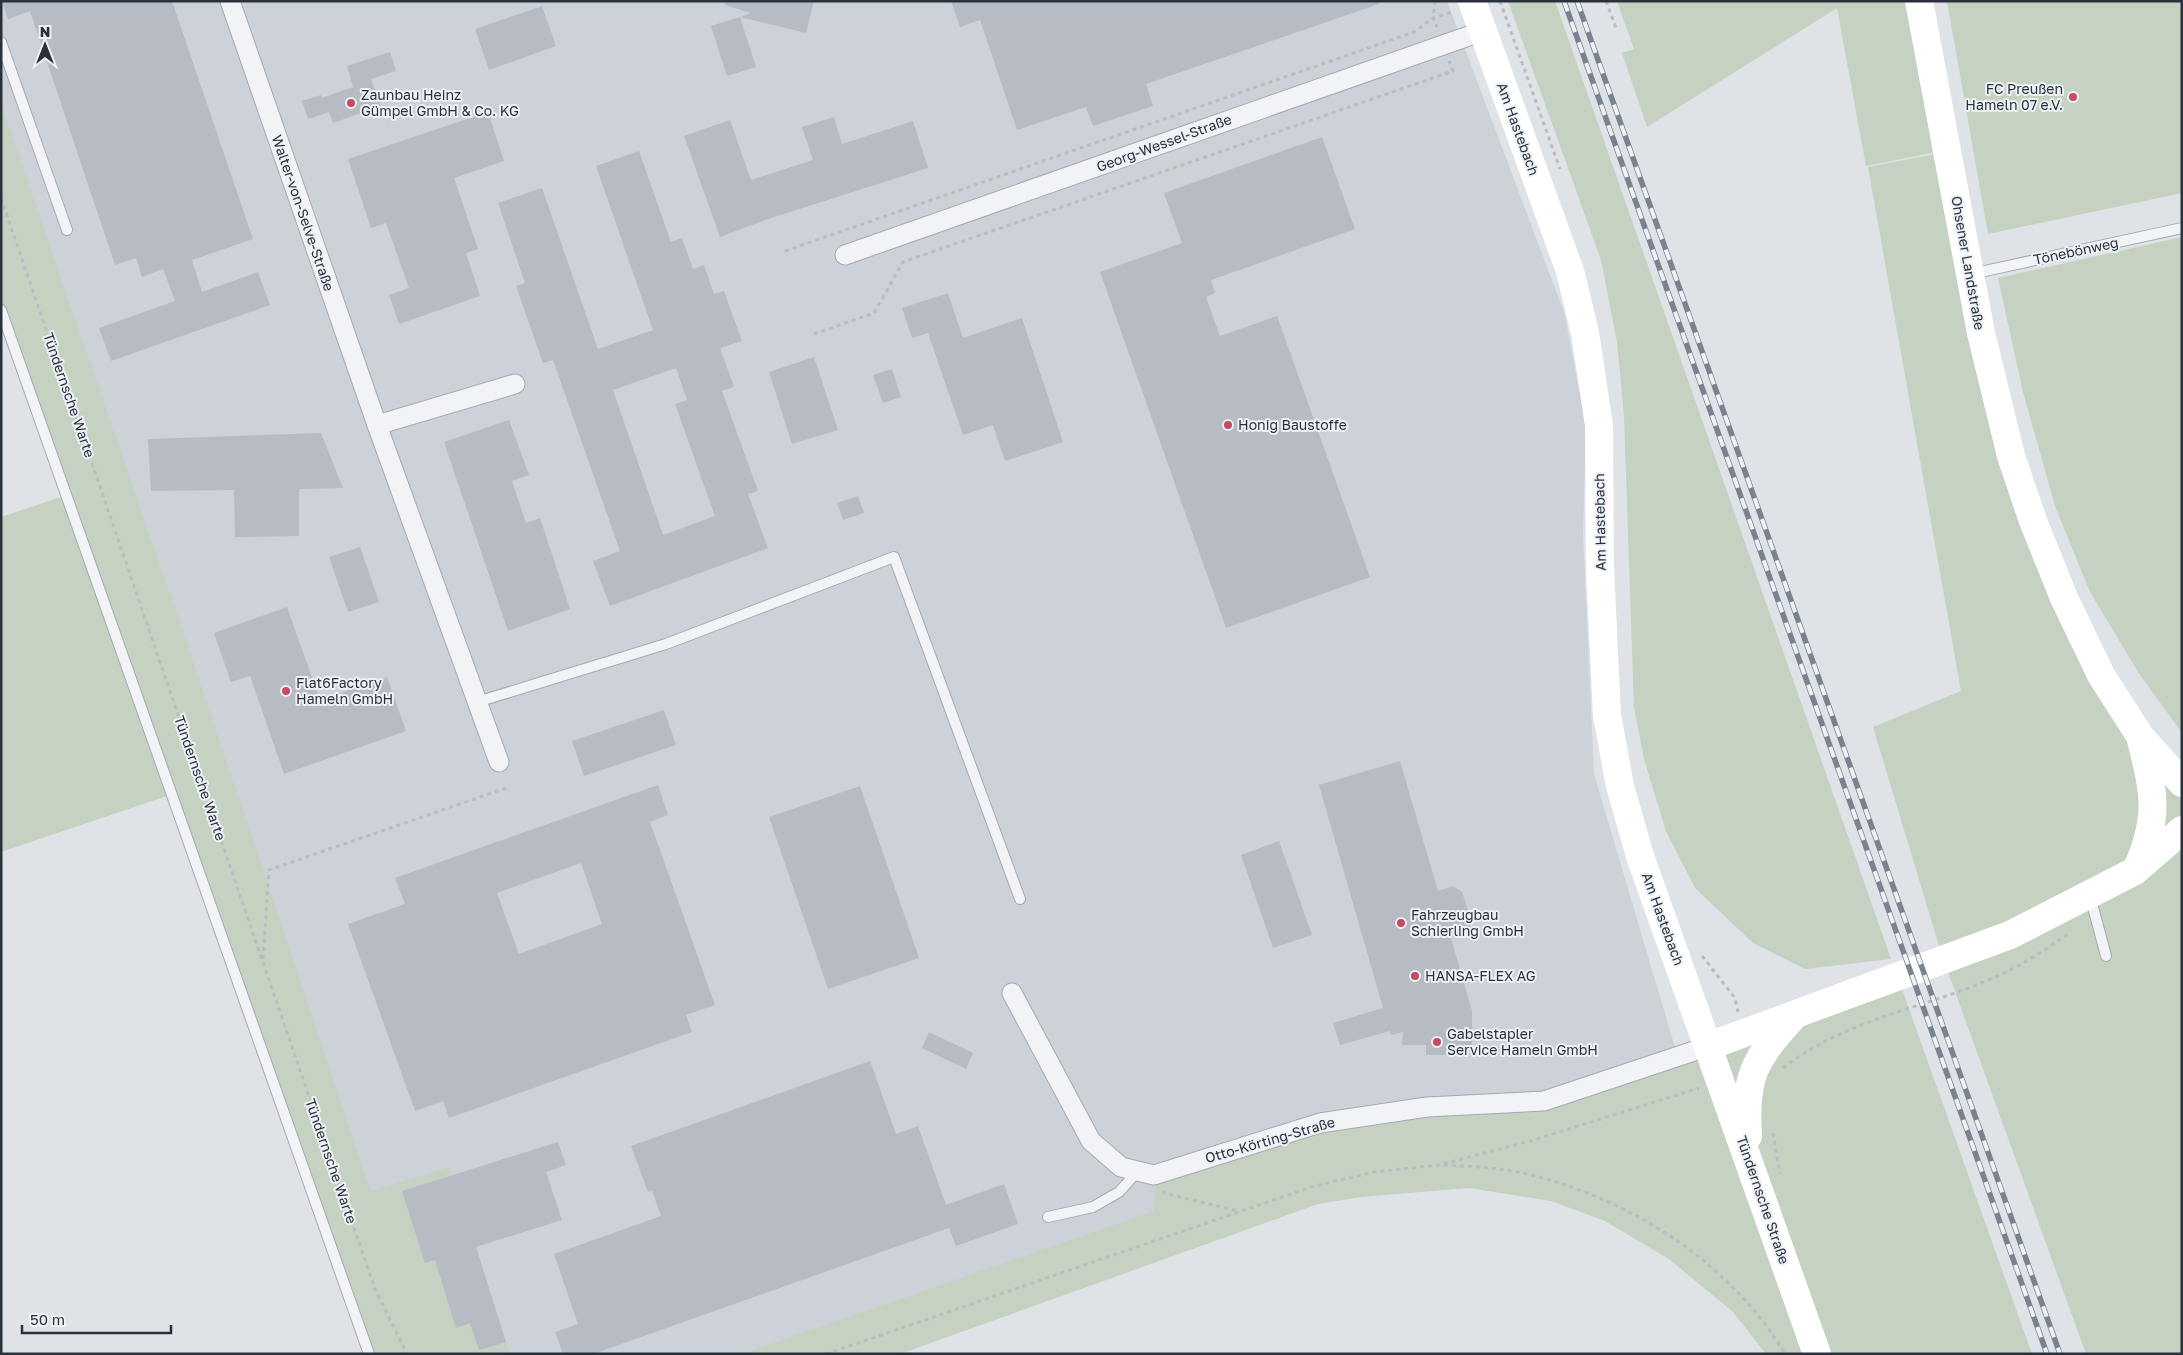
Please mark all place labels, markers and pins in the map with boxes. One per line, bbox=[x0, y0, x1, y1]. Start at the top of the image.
place label: FC Preußen Hameln 07 e.V. bbox=[1965, 80, 2063, 113]
place label: Zaunbau Heinz Gümpel GmbH & Co. KG bbox=[361, 86, 519, 119]
marker: FC Preußen Hameln 07 e.V. bbox=[2067, 91, 2079, 103]
marker: Zaunbau Heinz Gümpel GmbH & Co. KG bbox=[345, 97, 357, 109]
place label: Honig Baustoffe bbox=[1238, 416, 1347, 433]
marker: Honig Baustoffe bbox=[1222, 419, 1234, 431]
place label: Flat6Factory Hameln GmbH bbox=[296, 674, 393, 707]
marker: Flat6Factory Hameln GmbH bbox=[280, 685, 292, 697]
place label: Fahrzeugbau Schierling GmbH bbox=[1411, 906, 1524, 939]
marker: Fahrzeugbau Schierling GmbH bbox=[1395, 917, 1407, 929]
place label: HANSA-FLEX AG bbox=[1425, 967, 1536, 984]
marker: HANSA-FLEX AG bbox=[1409, 970, 1421, 982]
place label: Gabelstapler Service Hameln GmbH bbox=[1447, 1025, 1598, 1058]
marker: Gabelstapler Service Hameln GmbH bbox=[1431, 1036, 1443, 1048]

